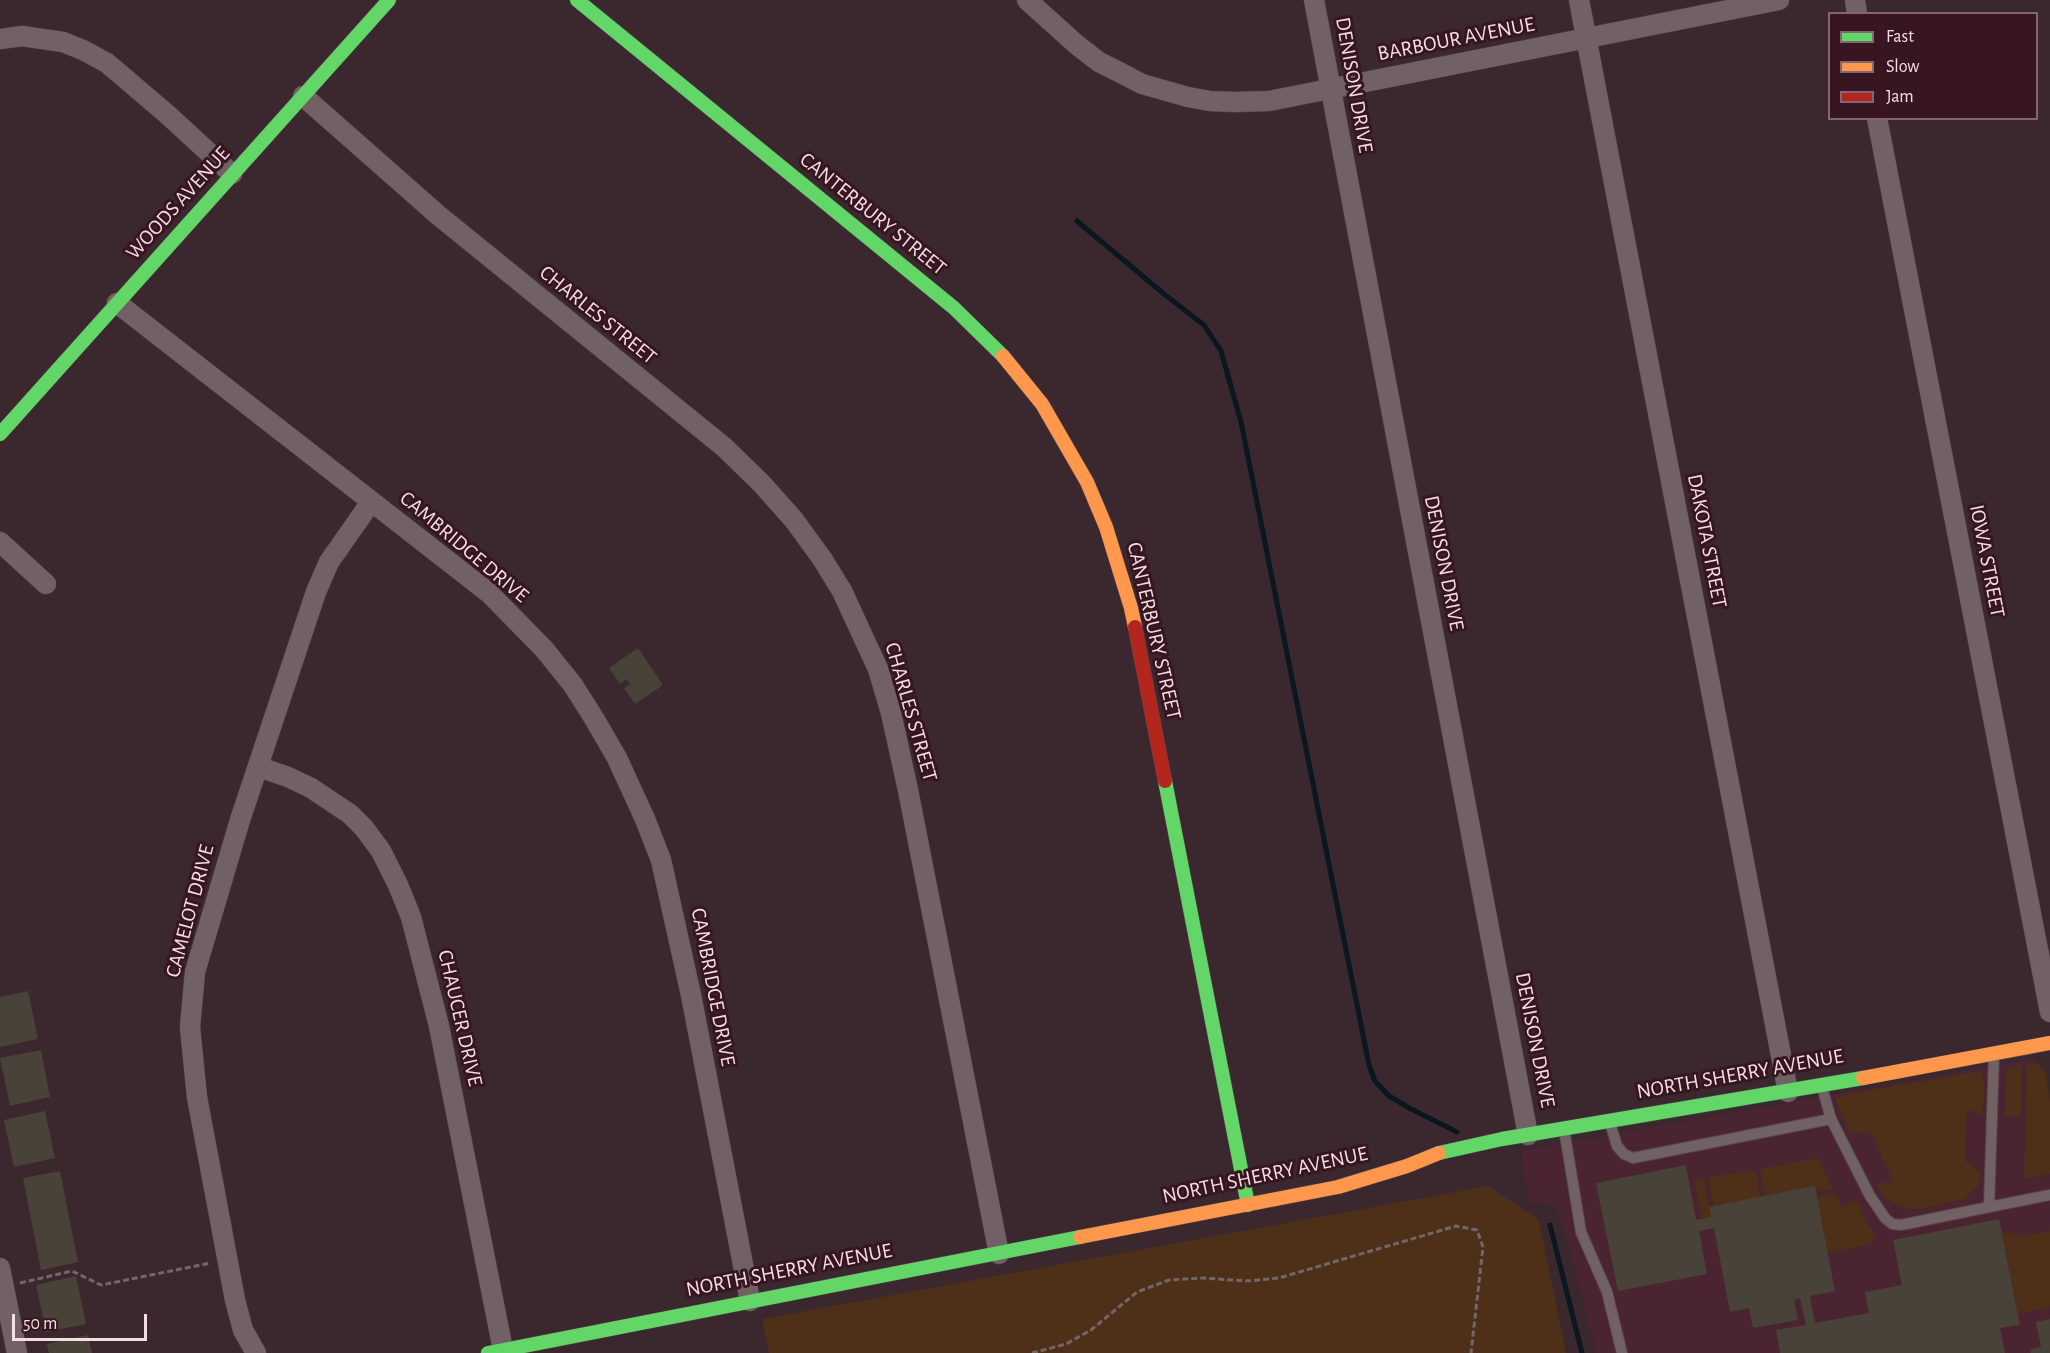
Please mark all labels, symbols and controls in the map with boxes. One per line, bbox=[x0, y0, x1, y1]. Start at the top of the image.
street label: BARBOUR AVENUE bbox=[1375, 11, 1537, 67]
legend bbox=[1828, 12, 2038, 120]
street label: DENISON DRIVE bbox=[1330, 15, 1378, 155]
text: Fast bbox=[1886, 28, 1914, 46]
text: Slow bbox=[1886, 58, 1919, 76]
text: Jam bbox=[1886, 88, 1914, 106]
street label: WOODS AVENUE bbox=[121, 141, 235, 265]
street label: CANTERBURY STREET bbox=[795, 147, 951, 281]
street label: CHARLES STREET bbox=[534, 260, 662, 370]
street label: DAKOTA STREET bbox=[1682, 472, 1732, 610]
street label: CAMBRIDGE DRIVE bbox=[394, 486, 534, 608]
street label: DENISON DRIVE bbox=[1419, 493, 1469, 633]
street label: IOWA STREET bbox=[1964, 503, 2010, 619]
street label: CANTERBURY STREET bbox=[1121, 540, 1187, 722]
street label: CHARLES STREET bbox=[879, 640, 943, 784]
street label: CAMELOT DRIVE bbox=[160, 842, 220, 980]
street label: CAMBRIDGE DRIVE bbox=[685, 906, 741, 1068]
street label: CHAUCER DRIVE bbox=[432, 948, 488, 1088]
street label: DENISON DRIVE bbox=[1510, 970, 1560, 1110]
street label: NORTH SHERRY AVENUE bbox=[1635, 1043, 1845, 1105]
street label: NORTH SHERRY AVENUE bbox=[1160, 1141, 1370, 1209]
street label: NORTH SHERRY AVENUE bbox=[684, 1238, 894, 1302]
scale bar bbox=[15, 1302, 150, 1340]
text: 50 m bbox=[23, 1315, 57, 1333]

